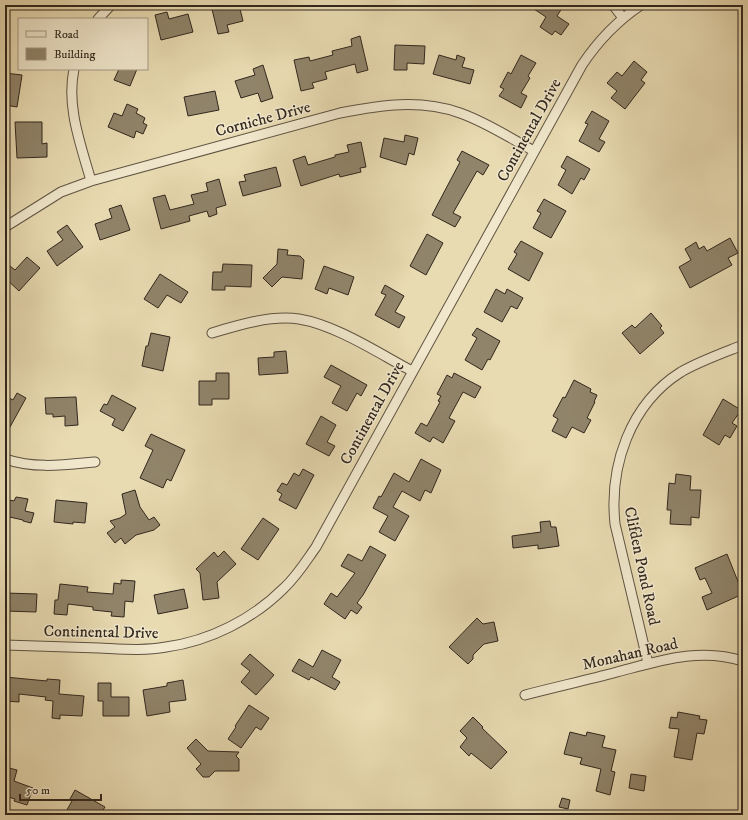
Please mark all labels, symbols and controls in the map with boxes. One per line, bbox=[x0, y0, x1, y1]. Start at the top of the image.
legend bbox=[18, 18, 148, 70]
text: Road bbox=[54, 27, 79, 42]
text: Building bbox=[54, 47, 95, 62]
street label: Continental Drive bbox=[492, 75, 566, 185]
street label: Corniche Drive bbox=[213, 97, 313, 141]
street label: Continental Drive bbox=[335, 358, 409, 468]
street label: Clifden Pond Road bbox=[620, 505, 664, 627]
street label: Continental Drive bbox=[43, 621, 159, 643]
street label: Monahan Road bbox=[580, 633, 680, 675]
scale bar bbox=[20, 776, 101, 802]
text: 50 m bbox=[26, 783, 50, 798]

